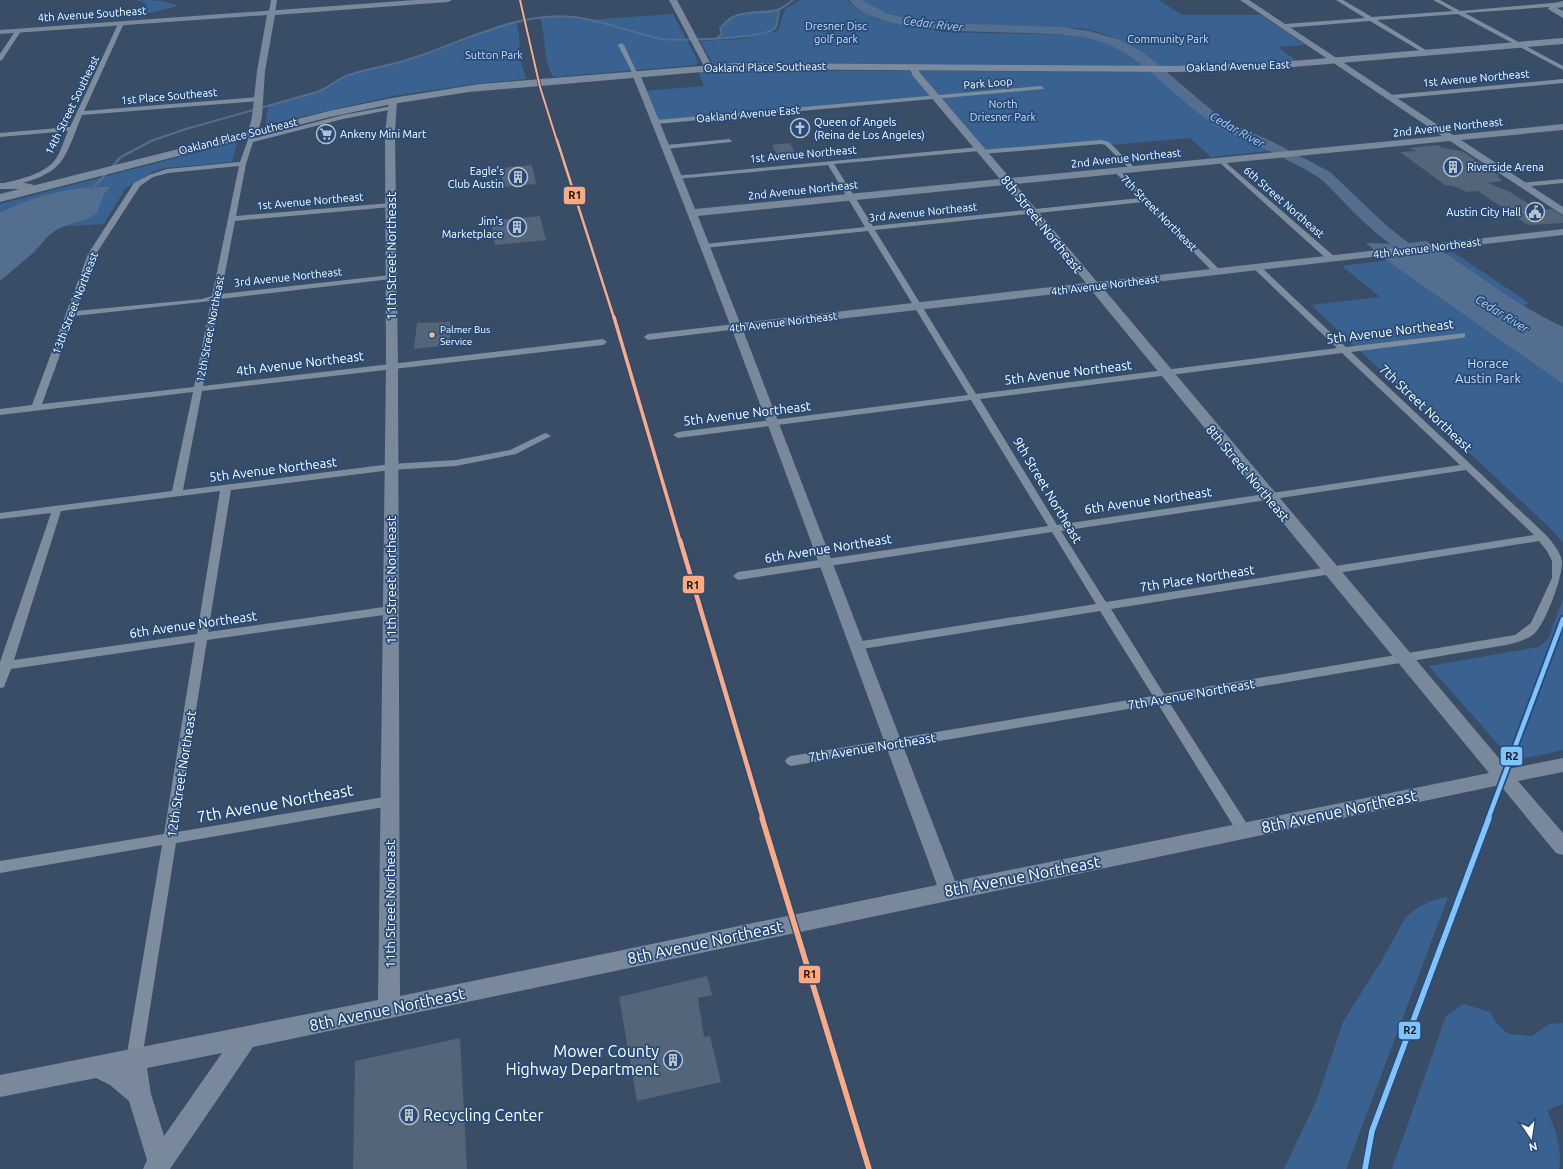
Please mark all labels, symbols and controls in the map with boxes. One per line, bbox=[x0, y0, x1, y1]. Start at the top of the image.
street label: 4th Avenue Southeast bbox=[37, 4, 147, 24]
water label: Cedar River bbox=[902, 13, 964, 34]
park label: Dresner Disc golf park bbox=[805, 20, 867, 45]
park label: Community Park bbox=[1127, 33, 1209, 45]
park label: Sutton Park bbox=[465, 49, 523, 61]
street label: 14th Street Southeast bbox=[43, 53, 102, 156]
street label: Oakland Avenue East bbox=[1186, 58, 1291, 74]
street label: Oakland Place Southeast bbox=[704, 60, 827, 74]
street label: 1st Avenue Northeast bbox=[1422, 67, 1531, 89]
street label: Park Loop bbox=[963, 75, 1013, 91]
street label: 1st Place Southeast bbox=[120, 86, 218, 106]
park label: North Driesner Park bbox=[970, 98, 1037, 123]
street label: Oakland Avenue East bbox=[696, 103, 801, 125]
water label: Cedar River bbox=[1208, 109, 1267, 150]
street label: Oakland Place Southeast bbox=[177, 115, 299, 157]
street label: 2nd Avenue Northeast bbox=[1392, 115, 1504, 139]
place label: Queen of Angels (Reina de Los Angeles) bbox=[814, 116, 925, 142]
church icon: Queen of Angels (Reina de Los Angeles) bbox=[789, 117, 811, 139]
supermarket icon: Ankeny Mini Mart bbox=[315, 123, 337, 145]
place label: Ankeny Mini Mart bbox=[340, 128, 427, 140]
street label: 1st Avenue Northeast bbox=[749, 143, 858, 165]
street label: 2nd Avenue Northeast bbox=[1070, 146, 1182, 170]
building icon: Riverside Arena bbox=[1442, 156, 1464, 178]
place label: Riverside Arena bbox=[1467, 161, 1544, 173]
street label: 6th Street Northeast bbox=[1241, 164, 1327, 241]
place label: Eagle's Club Austin bbox=[448, 165, 504, 190]
building icon: Eagle's Club Austin bbox=[507, 166, 529, 188]
street label: 8th Street Northeast bbox=[998, 173, 1086, 275]
street label: 7th Street Northeast bbox=[1119, 173, 1200, 254]
street label: 2nd Avenue Northeast bbox=[747, 178, 859, 202]
line badge: R1 bbox=[563, 186, 586, 205]
text: R1 bbox=[568, 189, 582, 201]
street label: 1st Avenue Northeast bbox=[256, 190, 365, 212]
street label: 11th Street Northeast bbox=[384, 192, 398, 320]
street label: 3rd Avenue Northeast bbox=[868, 200, 978, 224]
public building icon: Austin City Hall bbox=[1524, 201, 1546, 223]
place label: Austin City Hall bbox=[1446, 206, 1521, 218]
place label: Jim's Marketplace bbox=[442, 215, 503, 240]
building icon: Jim's Marketplace bbox=[506, 216, 528, 238]
street label: 4th Avenue Northeast bbox=[1372, 235, 1482, 261]
street label: 13th Street Northeast bbox=[50, 250, 100, 356]
street label: 3rd Avenue Northeast bbox=[233, 265, 343, 289]
street label: 4th Avenue Northeast bbox=[1050, 272, 1160, 298]
street label: 12th Street Northeast bbox=[194, 274, 226, 383]
water label: Cedar River bbox=[1473, 292, 1532, 335]
street label: 4th Avenue Northeast bbox=[728, 309, 838, 335]
street label: 5th Avenue Northeast bbox=[1325, 316, 1455, 346]
place label: Palmer Bus Service bbox=[440, 324, 490, 347]
marker: Palmer Bus Service bbox=[427, 330, 437, 340]
street label: 4th Avenue Northeast bbox=[235, 348, 365, 378]
park label: Horace Austin Park bbox=[1455, 356, 1521, 385]
street label: 5th Avenue Northeast bbox=[1003, 357, 1133, 387]
street label: 7th Street Northeast bbox=[1377, 362, 1475, 454]
street label: 5th Avenue Northeast bbox=[682, 398, 812, 428]
street label: 8th Street Northeast bbox=[1204, 422, 1292, 524]
street label: 9th Street Northeast bbox=[1011, 435, 1085, 545]
street label: 5th Avenue Northeast bbox=[208, 454, 338, 484]
street label: 6th Avenue Northeast bbox=[1083, 484, 1213, 516]
street label: 11th Street Northeast bbox=[384, 516, 398, 644]
street label: 6th Avenue Northeast bbox=[763, 531, 893, 565]
street label: 7th Place Northeast bbox=[1139, 562, 1255, 594]
line badge: R1 bbox=[682, 575, 705, 594]
text: R1 bbox=[686, 579, 700, 591]
street label: 6th Avenue Northeast bbox=[128, 608, 258, 640]
street label: 7th Avenue Northeast bbox=[1126, 676, 1256, 712]
street label: 12th Street Northeast bbox=[164, 709, 198, 839]
street label: 7th Avenue Northeast bbox=[807, 730, 937, 764]
line badge: R2 bbox=[1500, 746, 1523, 766]
text: R2 bbox=[1505, 750, 1519, 762]
street label: 7th Avenue Northeast bbox=[196, 780, 355, 826]
street label: 8th Avenue Northeast bbox=[1260, 786, 1419, 836]
street label: 11th Street Northeast bbox=[383, 840, 397, 968]
street label: 8th Avenue Northeast bbox=[943, 852, 1102, 900]
street label: 8th Avenue Northeast bbox=[626, 917, 785, 967]
line badge: R1 bbox=[798, 965, 821, 984]
text: R1 bbox=[803, 968, 817, 980]
street label: 8th Avenue Northeast bbox=[308, 984, 467, 1034]
line badge: R2 bbox=[1398, 1021, 1421, 1040]
text: R2 bbox=[1403, 1024, 1417, 1036]
place label: Mower County Highway Department bbox=[506, 1042, 660, 1078]
building icon: Mower County Highway Department bbox=[662, 1049, 684, 1071]
building icon: Recycling Center bbox=[398, 1104, 420, 1126]
place label: Recycling Center bbox=[423, 1106, 544, 1124]
north arrow bbox=[1511, 1117, 1551, 1157]
text: N bbox=[1528, 1140, 1539, 1154]

